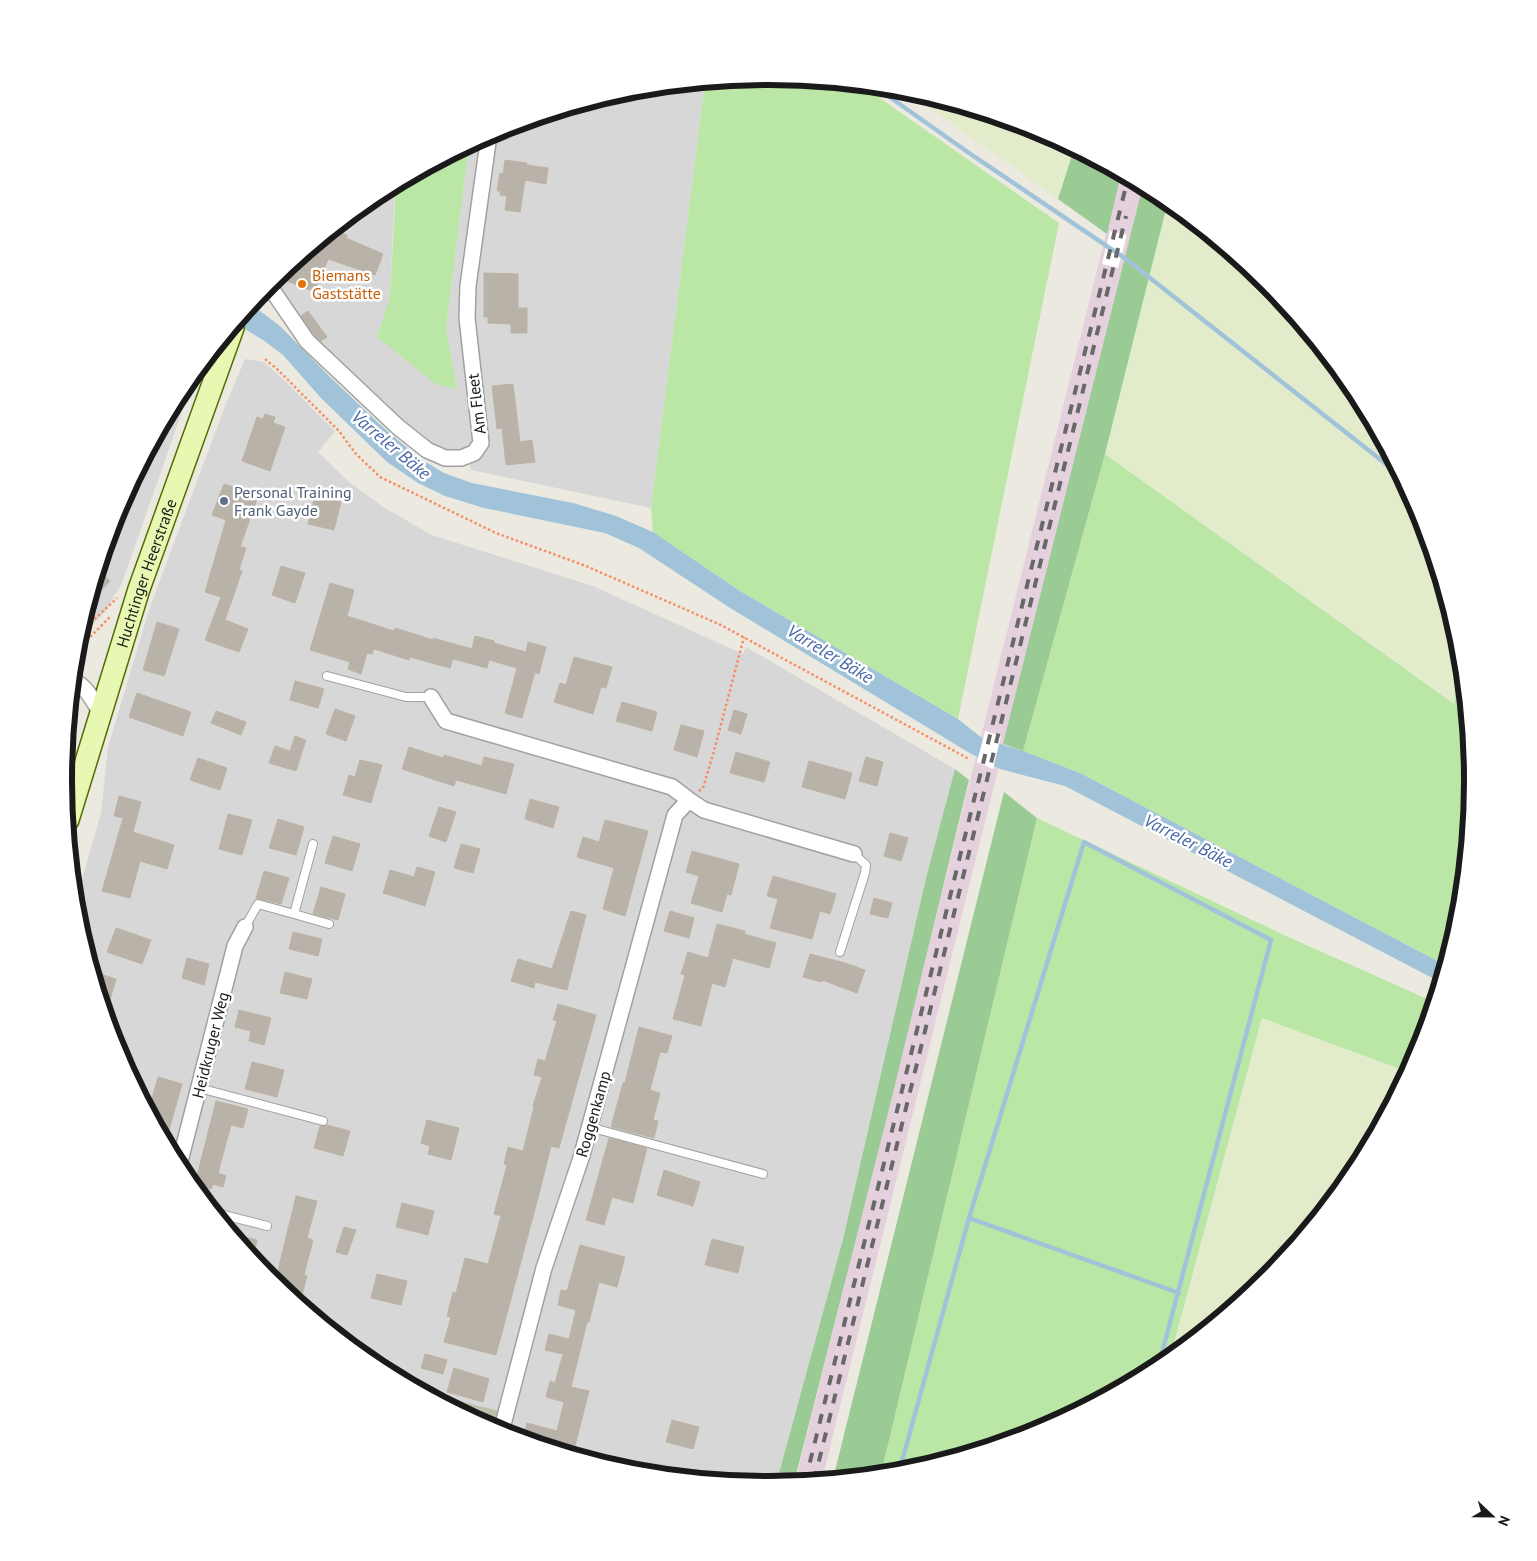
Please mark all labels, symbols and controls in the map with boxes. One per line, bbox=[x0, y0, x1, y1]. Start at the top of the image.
place label: Biemans Gaststätte bbox=[312, 265, 381, 303]
marker: Biemans Gaststätte bbox=[296, 278, 308, 290]
street label: Am Fleet bbox=[462, 372, 490, 436]
water label: Varreler Bäke bbox=[347, 405, 436, 485]
place label: Personal Training Frank Gayde bbox=[234, 482, 352, 520]
marker: Personal Training Frank Gayde bbox=[218, 495, 230, 507]
street label: Huchtinger Heerstraße bbox=[112, 496, 181, 650]
water label: Varreler Bäke bbox=[783, 619, 878, 689]
water label: Varreler Bäke bbox=[1140, 808, 1237, 873]
street label: Heidkruger Weg bbox=[187, 990, 233, 1100]
street label: Roggenkamp bbox=[571, 1069, 615, 1159]
north arrow bbox=[1467, 1491, 1517, 1541]
text: N bbox=[1494, 1513, 1514, 1529]

